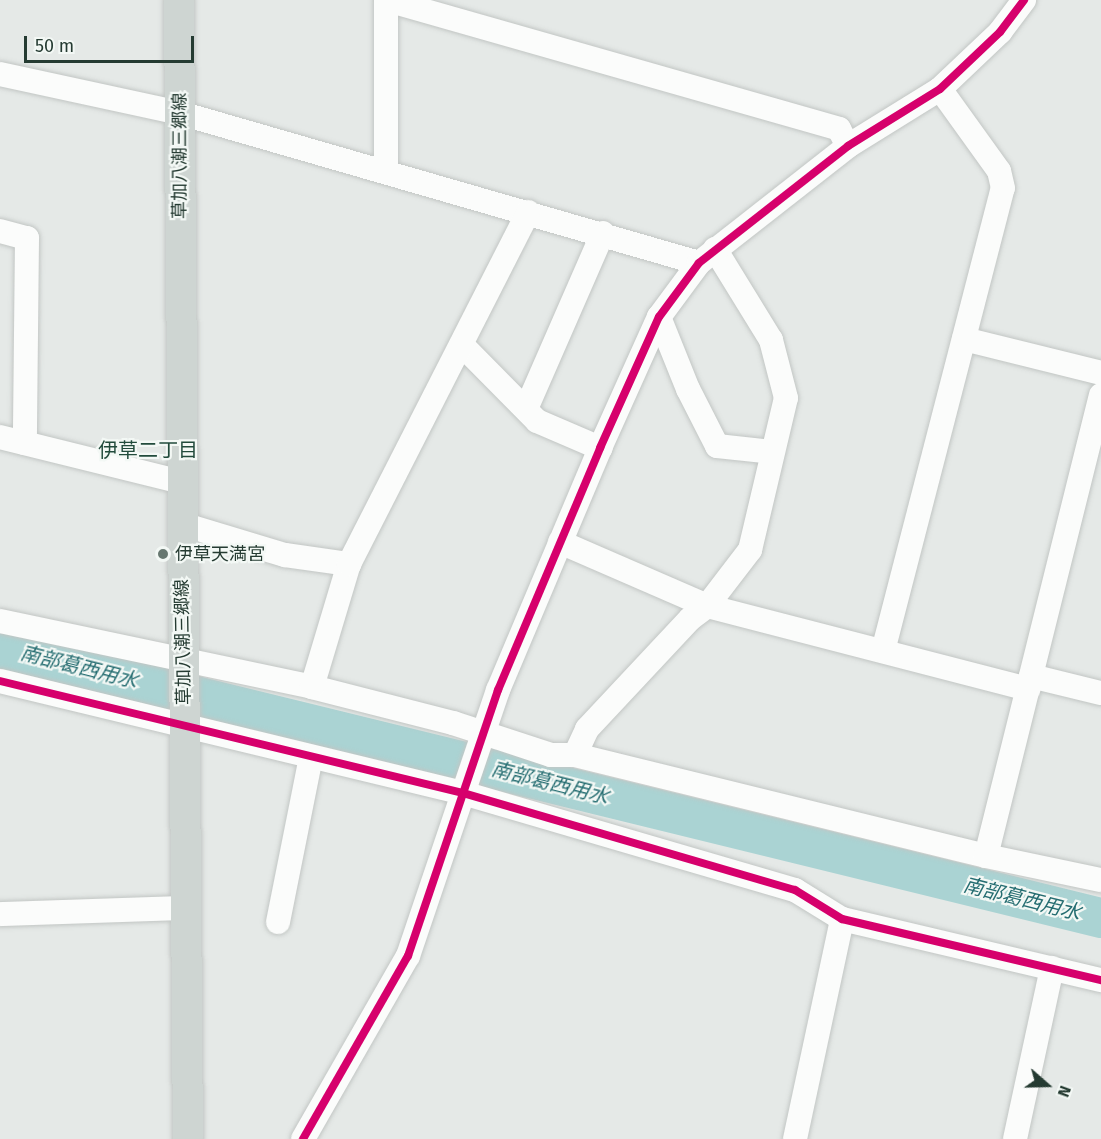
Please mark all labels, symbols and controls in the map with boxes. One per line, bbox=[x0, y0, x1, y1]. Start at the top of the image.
scale bar bbox=[27, 24, 196, 62]
text: 50 m bbox=[35, 35, 74, 57]
street label: 草加八潮三郷線 bbox=[169, 93, 191, 219]
district label: 伊草二丁目 bbox=[98, 438, 198, 462]
place label: 伊草天満宮 bbox=[175, 543, 265, 565]
marker: 伊草天満宮 bbox=[156, 547, 170, 561]
street label: 草加八潮三郷線 bbox=[171, 579, 195, 705]
water label: 南部葛西用水 bbox=[18, 641, 140, 693]
water label: 南部葛西用水 bbox=[489, 757, 611, 809]
water label: 南部葛西用水 bbox=[961, 873, 1083, 925]
north arrow bbox=[1017, 1055, 1077, 1115]
text: N bbox=[1054, 1083, 1075, 1100]

